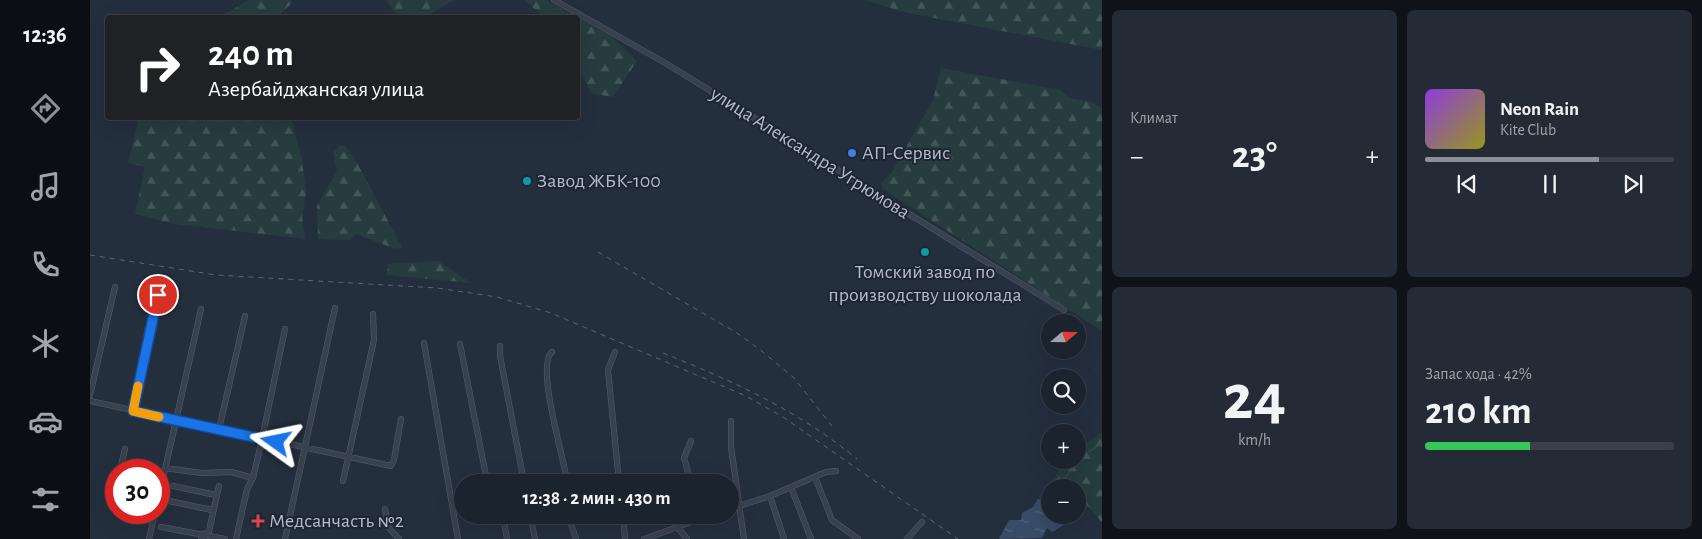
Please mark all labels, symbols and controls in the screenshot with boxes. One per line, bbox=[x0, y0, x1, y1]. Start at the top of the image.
text: 12:36 bbox=[23, 24, 67, 46]
icon: right bbox=[125, 35, 190, 100]
text: 240 m bbox=[208, 37, 294, 72]
text: Азербайджанская улица bbox=[208, 78, 424, 100]
street label: улица Александра Угрюмова bbox=[706, 83, 913, 223]
icon: directions bbox=[28, 91, 63, 126]
text: Neon Rain bbox=[1500, 100, 1579, 119]
text: Климат bbox=[1130, 110, 1178, 126]
text: Kite Club bbox=[1500, 122, 1556, 138]
text: 23° bbox=[1232, 137, 1277, 175]
place label: АП-Сервис bbox=[862, 143, 950, 163]
text: − bbox=[1130, 143, 1143, 171]
text: + bbox=[1366, 143, 1379, 171]
marker: АП-Сервис bbox=[846, 147, 858, 159]
icon: music bbox=[28, 169, 63, 204]
icon: previous bbox=[1453, 170, 1481, 198]
icon: pause bbox=[1536, 170, 1564, 198]
icon: next bbox=[1619, 170, 1647, 198]
place label: Завод ЖБК-100 bbox=[537, 171, 661, 191]
marker: Завод ЖБК-100 bbox=[521, 175, 533, 187]
marker: Томский завод по производству шоколада bbox=[919, 246, 931, 258]
icon: phone bbox=[28, 247, 63, 282]
place label: Томский завод по производству шоколада bbox=[828, 262, 1022, 305]
pin bbox=[137, 274, 179, 316]
icon: arrive bbox=[144, 281, 172, 309]
north arrow bbox=[1041, 314, 1086, 359]
map controls bbox=[1041, 314, 1086, 524]
icon: climate bbox=[28, 326, 63, 361]
text: 24 bbox=[1223, 366, 1286, 431]
text: Запас хода · 42% bbox=[1425, 366, 1532, 382]
button: search bbox=[1041, 369, 1086, 414]
text: 210 km bbox=[1425, 393, 1532, 431]
icon: car bbox=[28, 404, 63, 439]
position arrow bbox=[249, 415, 301, 467]
button: + bbox=[1041, 424, 1086, 469]
text: km/h bbox=[1238, 432, 1271, 448]
speed limit sign: 30 bbox=[105, 459, 170, 524]
button: − bbox=[1041, 479, 1086, 524]
icon: filters bbox=[28, 482, 63, 517]
text: 12:38 · 2 мин · 430 m bbox=[522, 489, 671, 508]
place label: Медсанчасть №2 bbox=[269, 511, 404, 531]
marker: Медсанчасть №2 bbox=[251, 514, 265, 528]

